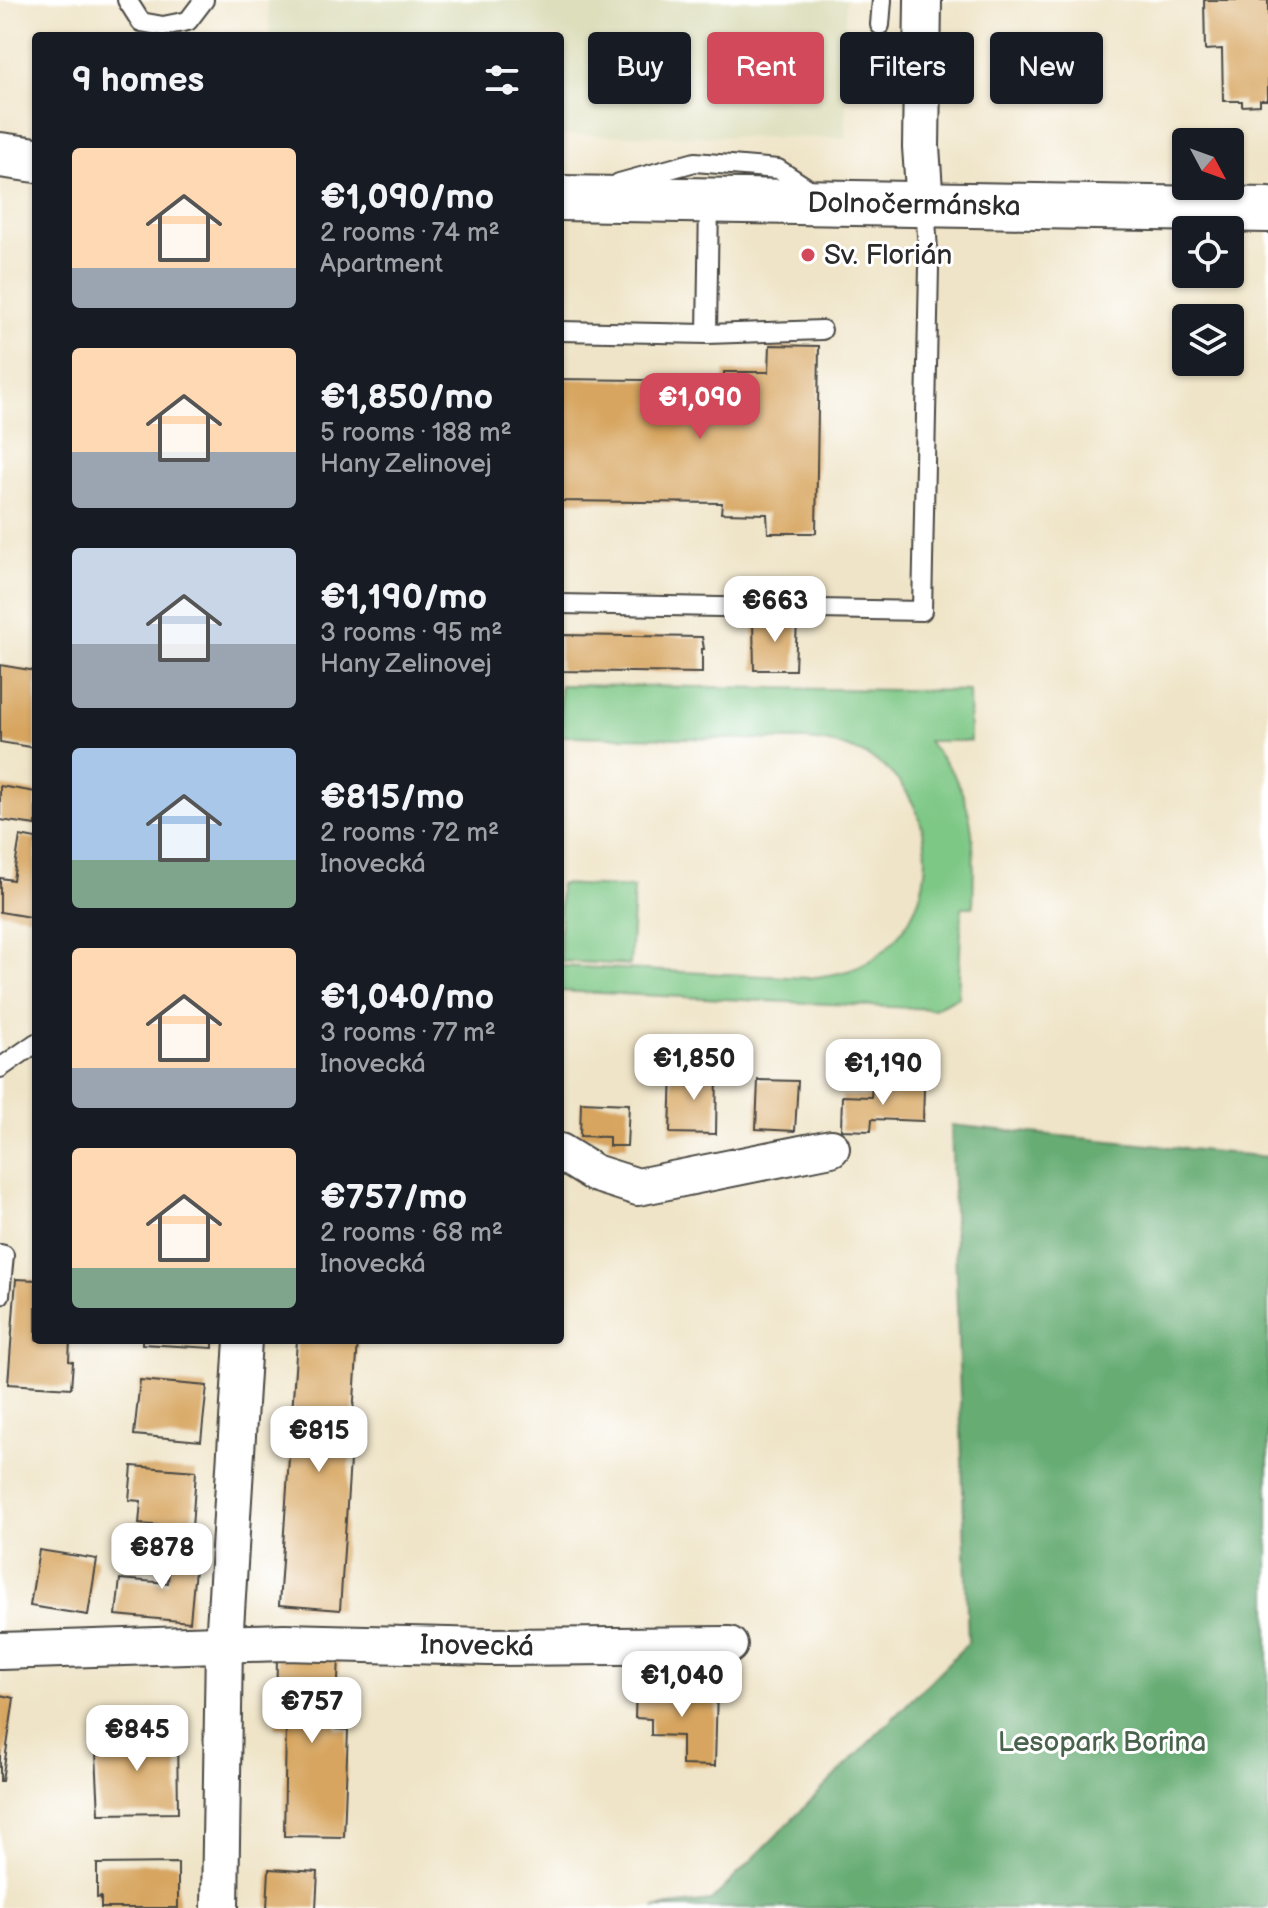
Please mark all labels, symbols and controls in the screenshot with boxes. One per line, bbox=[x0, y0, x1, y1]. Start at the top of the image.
chip: Buy bbox=[588, 32, 691, 104]
chip: Rent bbox=[707, 32, 824, 104]
chip: Filters bbox=[840, 32, 974, 104]
chip: New bbox=[990, 32, 1103, 104]
icon: filters bbox=[480, 58, 524, 102]
text: 9 homes bbox=[72, 60, 204, 101]
north arrow bbox=[1172, 128, 1244, 200]
map controls bbox=[1172, 128, 1244, 376]
text: €1,090/mo bbox=[320, 177, 494, 218]
icon: home bbox=[136, 180, 232, 276]
street label: Dolnočermánska bbox=[807, 187, 1021, 223]
button: locate bbox=[1172, 216, 1244, 288]
text: 2 rooms · 74 m² bbox=[320, 218, 500, 249]
place label: Sv. Florián bbox=[824, 239, 952, 272]
marker: Sv. Florián bbox=[799, 246, 817, 264]
text: Apartment bbox=[320, 249, 443, 280]
button: layers bbox=[1172, 304, 1244, 376]
pin: €1,090 bbox=[635, 373, 765, 441]
text: €1,850/mo bbox=[320, 377, 493, 418]
icon: home bbox=[136, 380, 232, 476]
text: €1,090 bbox=[658, 383, 742, 414]
text: 5 rooms · 188 m² bbox=[320, 418, 512, 449]
text: Hany Zelinovej bbox=[320, 449, 492, 480]
pin: €663 bbox=[728, 576, 822, 644]
text: €1,190/mo bbox=[320, 577, 487, 618]
icon: home bbox=[136, 580, 232, 676]
text: €663 bbox=[742, 586, 808, 617]
text: 3 rooms · 95 m² bbox=[320, 618, 502, 649]
text: Hany Zelinovej bbox=[320, 649, 492, 680]
text: €815/mo bbox=[320, 777, 464, 818]
icon: home bbox=[136, 780, 232, 876]
text: 2 rooms · 72 m² bbox=[320, 818, 499, 849]
text: Inovecká bbox=[320, 849, 426, 880]
text: €1,040/mo bbox=[320, 977, 494, 1018]
icon: home bbox=[136, 980, 232, 1076]
text: 3 rooms · 77 m² bbox=[320, 1018, 496, 1049]
pin: €1,850 bbox=[629, 1034, 759, 1102]
pin: €1,190 bbox=[818, 1039, 948, 1107]
text: €1,850 bbox=[652, 1044, 736, 1075]
text: Inovecká bbox=[320, 1049, 426, 1080]
text: €1,190 bbox=[844, 1049, 922, 1080]
text: €757/mo bbox=[320, 1177, 467, 1218]
icon: home bbox=[136, 1180, 232, 1276]
text: 2 rooms · 68 m² bbox=[320, 1218, 503, 1249]
text: Inovecká bbox=[320, 1249, 426, 1280]
pin: €815 bbox=[272, 1406, 366, 1474]
text: €815 bbox=[288, 1416, 350, 1447]
pin: €878 bbox=[115, 1523, 209, 1591]
text: €878 bbox=[129, 1533, 195, 1564]
street label: Inovecká bbox=[420, 1629, 534, 1663]
pin: €1,040 bbox=[617, 1651, 747, 1719]
text: €1,040 bbox=[640, 1661, 724, 1692]
pin: €757 bbox=[265, 1677, 359, 1745]
text: €757 bbox=[280, 1687, 344, 1718]
pin: €845 bbox=[90, 1705, 184, 1773]
text: €845 bbox=[104, 1715, 170, 1746]
park label: Lesopark Borina bbox=[998, 1726, 1206, 1759]

